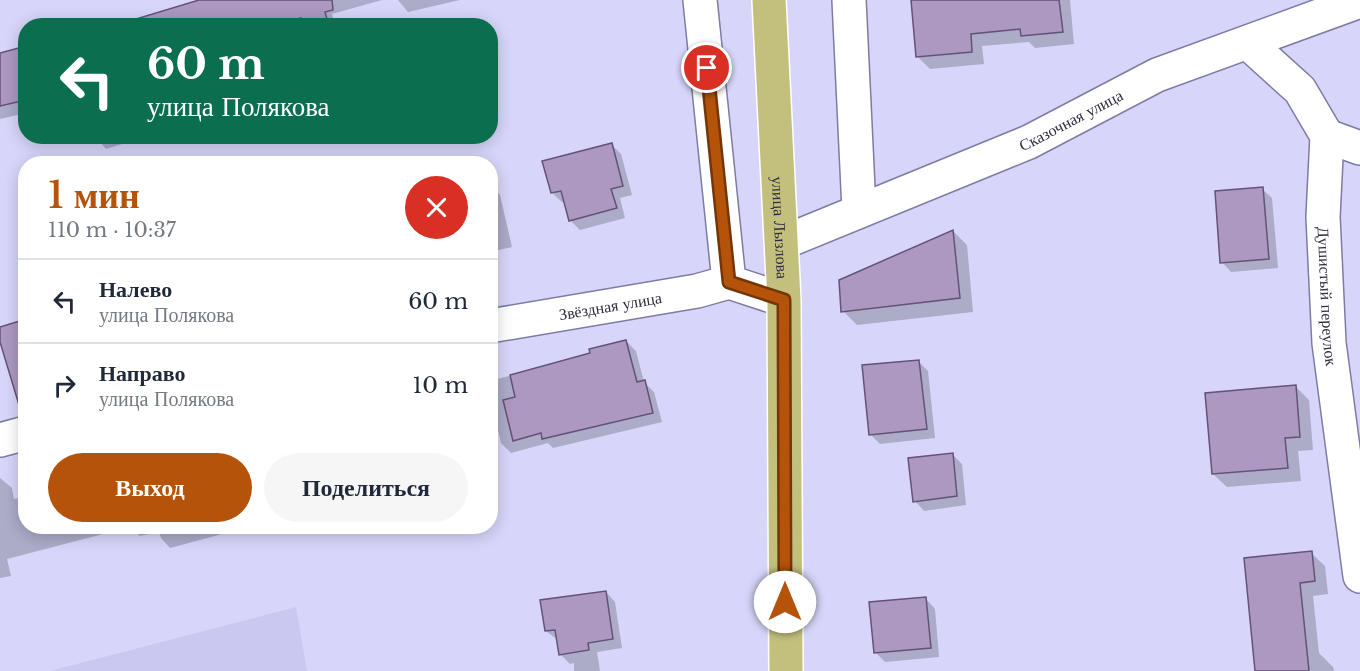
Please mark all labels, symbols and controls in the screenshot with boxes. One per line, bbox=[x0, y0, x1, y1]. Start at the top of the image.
text: 60 m bbox=[147, 38, 265, 90]
icon: left bbox=[48, 42, 126, 120]
pin bbox=[681, 42, 732, 93]
icon: arrive bbox=[690, 51, 723, 84]
street label: Сказочная улица bbox=[1016, 85, 1126, 155]
text: улица Полякова bbox=[147, 90, 330, 123]
text: 1 мин bbox=[48, 173, 140, 218]
button: close bbox=[405, 176, 468, 239]
street label: улица Лызлова bbox=[768, 176, 793, 279]
text: 110 m · 10:37 bbox=[48, 218, 176, 242]
street label: Душистый переулок bbox=[1313, 226, 1342, 367]
text: Налево bbox=[99, 276, 172, 303]
icon: left bbox=[48, 285, 81, 318]
street label: Звёздная улица bbox=[557, 287, 663, 324]
text: 60 m bbox=[408, 288, 468, 315]
text: улица Полякова bbox=[99, 303, 234, 327]
text: Направо bbox=[99, 360, 185, 387]
icon: right bbox=[48, 369, 81, 402]
text: 10 m bbox=[413, 372, 468, 399]
text: улица Полякова bbox=[99, 387, 234, 411]
button: Выход bbox=[48, 453, 252, 522]
button: Поделиться bbox=[264, 453, 468, 522]
position arrow bbox=[753, 570, 817, 634]

